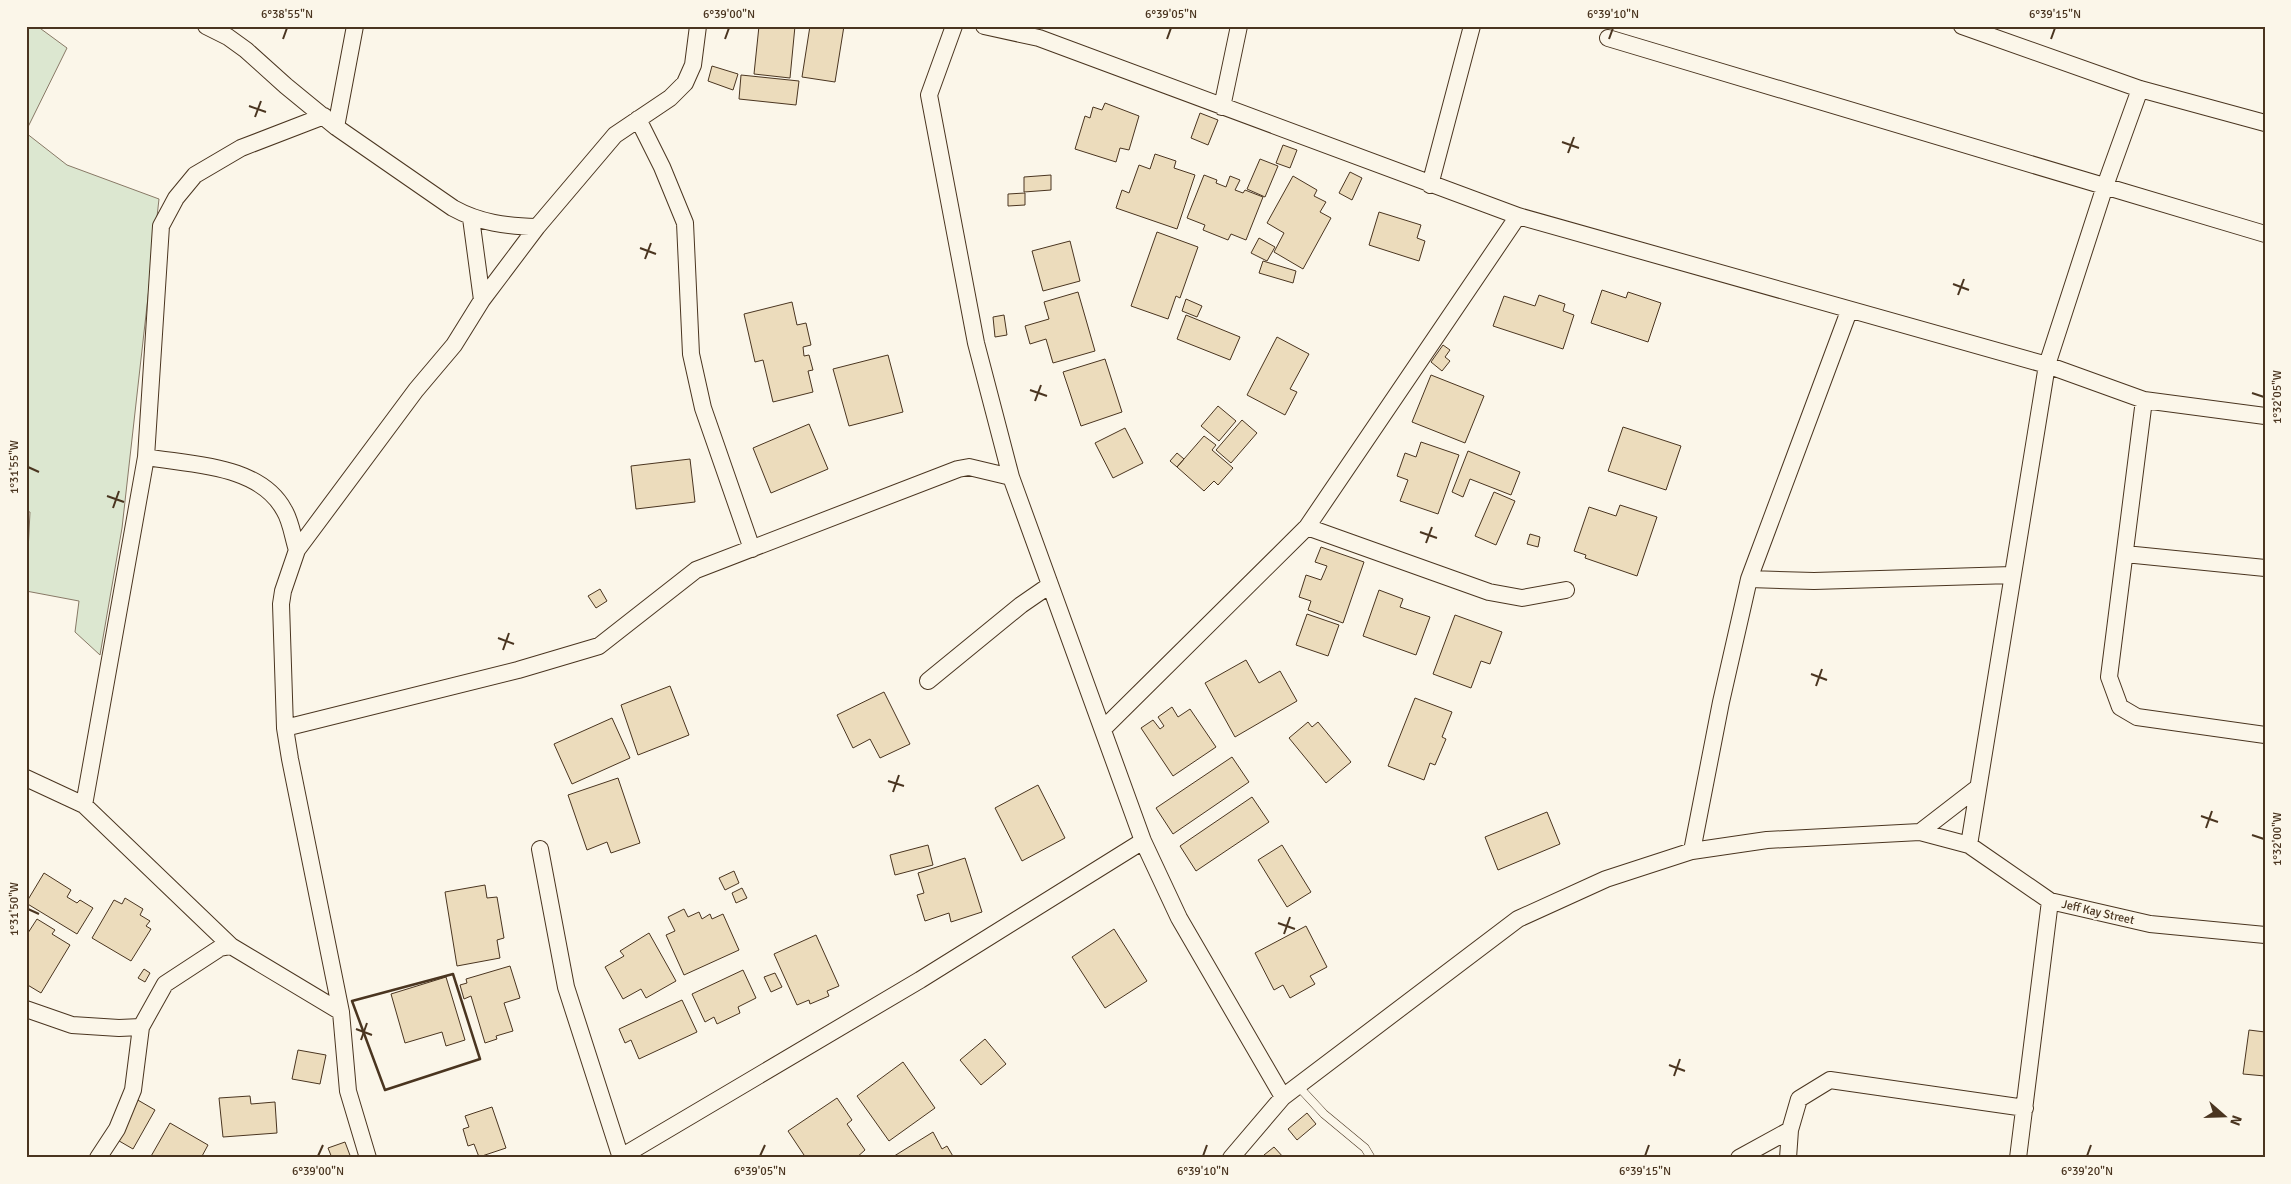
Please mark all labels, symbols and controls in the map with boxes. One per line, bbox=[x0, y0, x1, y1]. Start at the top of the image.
text: 6°38'55"N bbox=[261, 7, 313, 22]
text: 6°39'00"N bbox=[703, 7, 755, 22]
text: 6°39'05"N bbox=[1145, 7, 1197, 22]
text: 6°39'10"N bbox=[1587, 7, 1639, 22]
text: 6°39'15"N bbox=[2029, 7, 2081, 22]
text: 1°32'05"W bbox=[2270, 370, 2285, 424]
text: 1°31'55"W bbox=[7, 440, 22, 494]
text: 1°32'00"W bbox=[2270, 812, 2285, 866]
text: 1°31'50"W bbox=[7, 882, 22, 936]
street label: Jeff Kay Street bbox=[2060, 897, 2136, 928]
north arrow bbox=[2198, 1092, 2248, 1142]
text: N bbox=[2226, 1113, 2245, 1128]
text: 6°39'00"N bbox=[292, 1164, 344, 1179]
text: 6°39'05"N bbox=[734, 1164, 786, 1179]
text: 6°39'10"N bbox=[1177, 1164, 1229, 1179]
text: 6°39'15"N bbox=[1619, 1164, 1671, 1179]
text: 6°39'20"N bbox=[2061, 1164, 2113, 1179]

